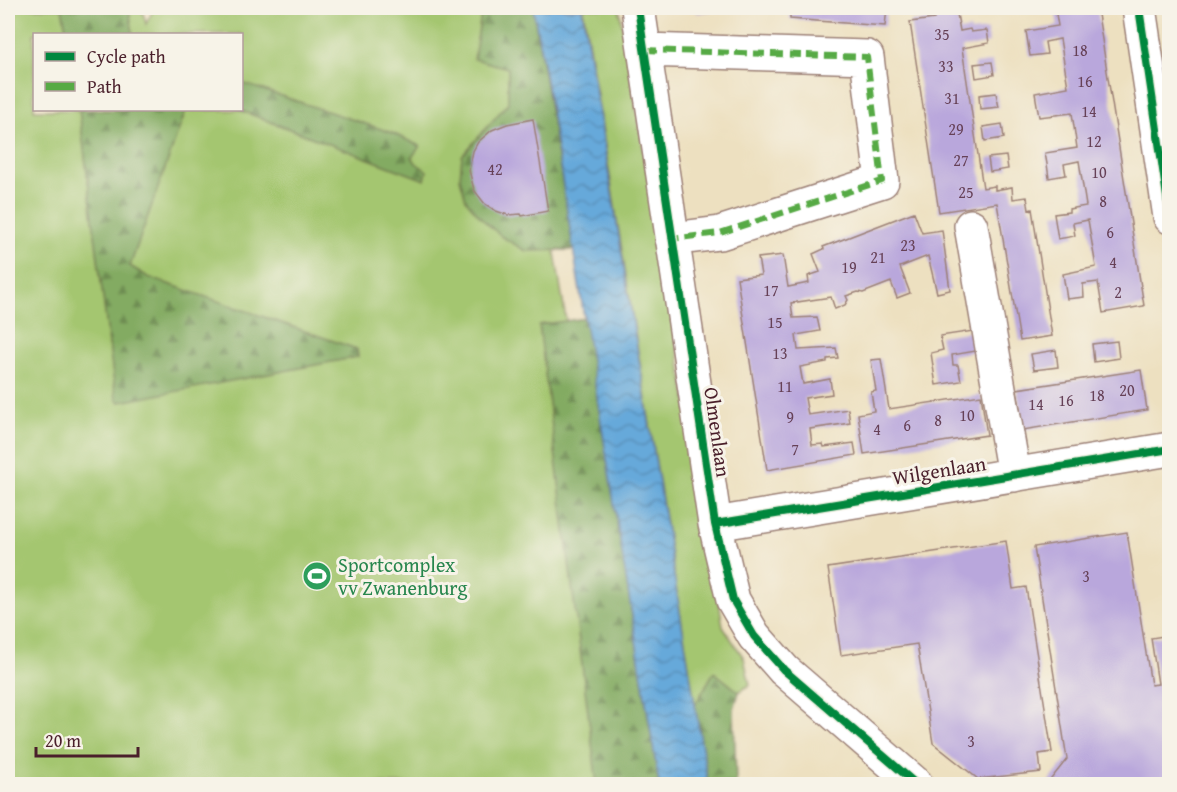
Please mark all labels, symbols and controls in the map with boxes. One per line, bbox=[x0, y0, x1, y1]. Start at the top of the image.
house number: 35 bbox=[934, 22, 950, 46]
legend bbox=[33, 33, 243, 111]
house number: 18 bbox=[1072, 38, 1088, 62]
text: Cycle path bbox=[87, 43, 166, 70]
house number: 33 bbox=[938, 54, 954, 78]
house number: 16 bbox=[1077, 69, 1093, 93]
text: Path bbox=[87, 73, 122, 100]
house number: 31 bbox=[944, 86, 960, 110]
house number: 14 bbox=[1081, 99, 1097, 123]
house number: 29 bbox=[948, 117, 964, 141]
house number: 12 bbox=[1086, 129, 1102, 153]
house number: 27 bbox=[953, 148, 969, 172]
house number: 42 bbox=[487, 157, 503, 181]
house number: 10 bbox=[1091, 160, 1107, 184]
house number: 25 bbox=[958, 180, 974, 204]
house number: 8 bbox=[1099, 189, 1107, 213]
house number: 6 bbox=[1106, 220, 1114, 244]
house number: 23 bbox=[900, 233, 916, 257]
house number: 21 bbox=[870, 245, 886, 269]
house number: 4 bbox=[1109, 250, 1117, 274]
house number: 19 bbox=[841, 255, 857, 279]
house number: 17 bbox=[763, 278, 779, 302]
house number: 2 bbox=[1114, 280, 1122, 304]
house number: 15 bbox=[767, 310, 783, 334]
house number: 13 bbox=[772, 341, 788, 365]
house number: 11 bbox=[777, 374, 793, 398]
house number: 20 bbox=[1119, 378, 1135, 402]
house number: 18 bbox=[1089, 383, 1105, 407]
street label: Olmenlaan bbox=[697, 385, 739, 479]
house number: 16 bbox=[1058, 388, 1074, 412]
house number: 14 bbox=[1028, 392, 1044, 416]
house number: 10 bbox=[959, 403, 975, 427]
house number: 9 bbox=[786, 405, 794, 429]
house number: 8 bbox=[934, 408, 942, 432]
house number: 6 bbox=[903, 413, 911, 437]
house number: 4 bbox=[873, 417, 881, 441]
house number: 7 bbox=[791, 437, 799, 461]
street label: Wilgenlaan bbox=[890, 448, 988, 492]
place label: Sportcomplex vv Zwanenburg bbox=[338, 550, 468, 602]
sports icon: Sportcomplex vv Zwanenburg bbox=[301, 560, 333, 592]
house number: 3 bbox=[1082, 564, 1090, 588]
scale bar bbox=[36, 720, 138, 758]
text: 20 m bbox=[45, 727, 81, 754]
house number: 3 bbox=[967, 729, 975, 753]

